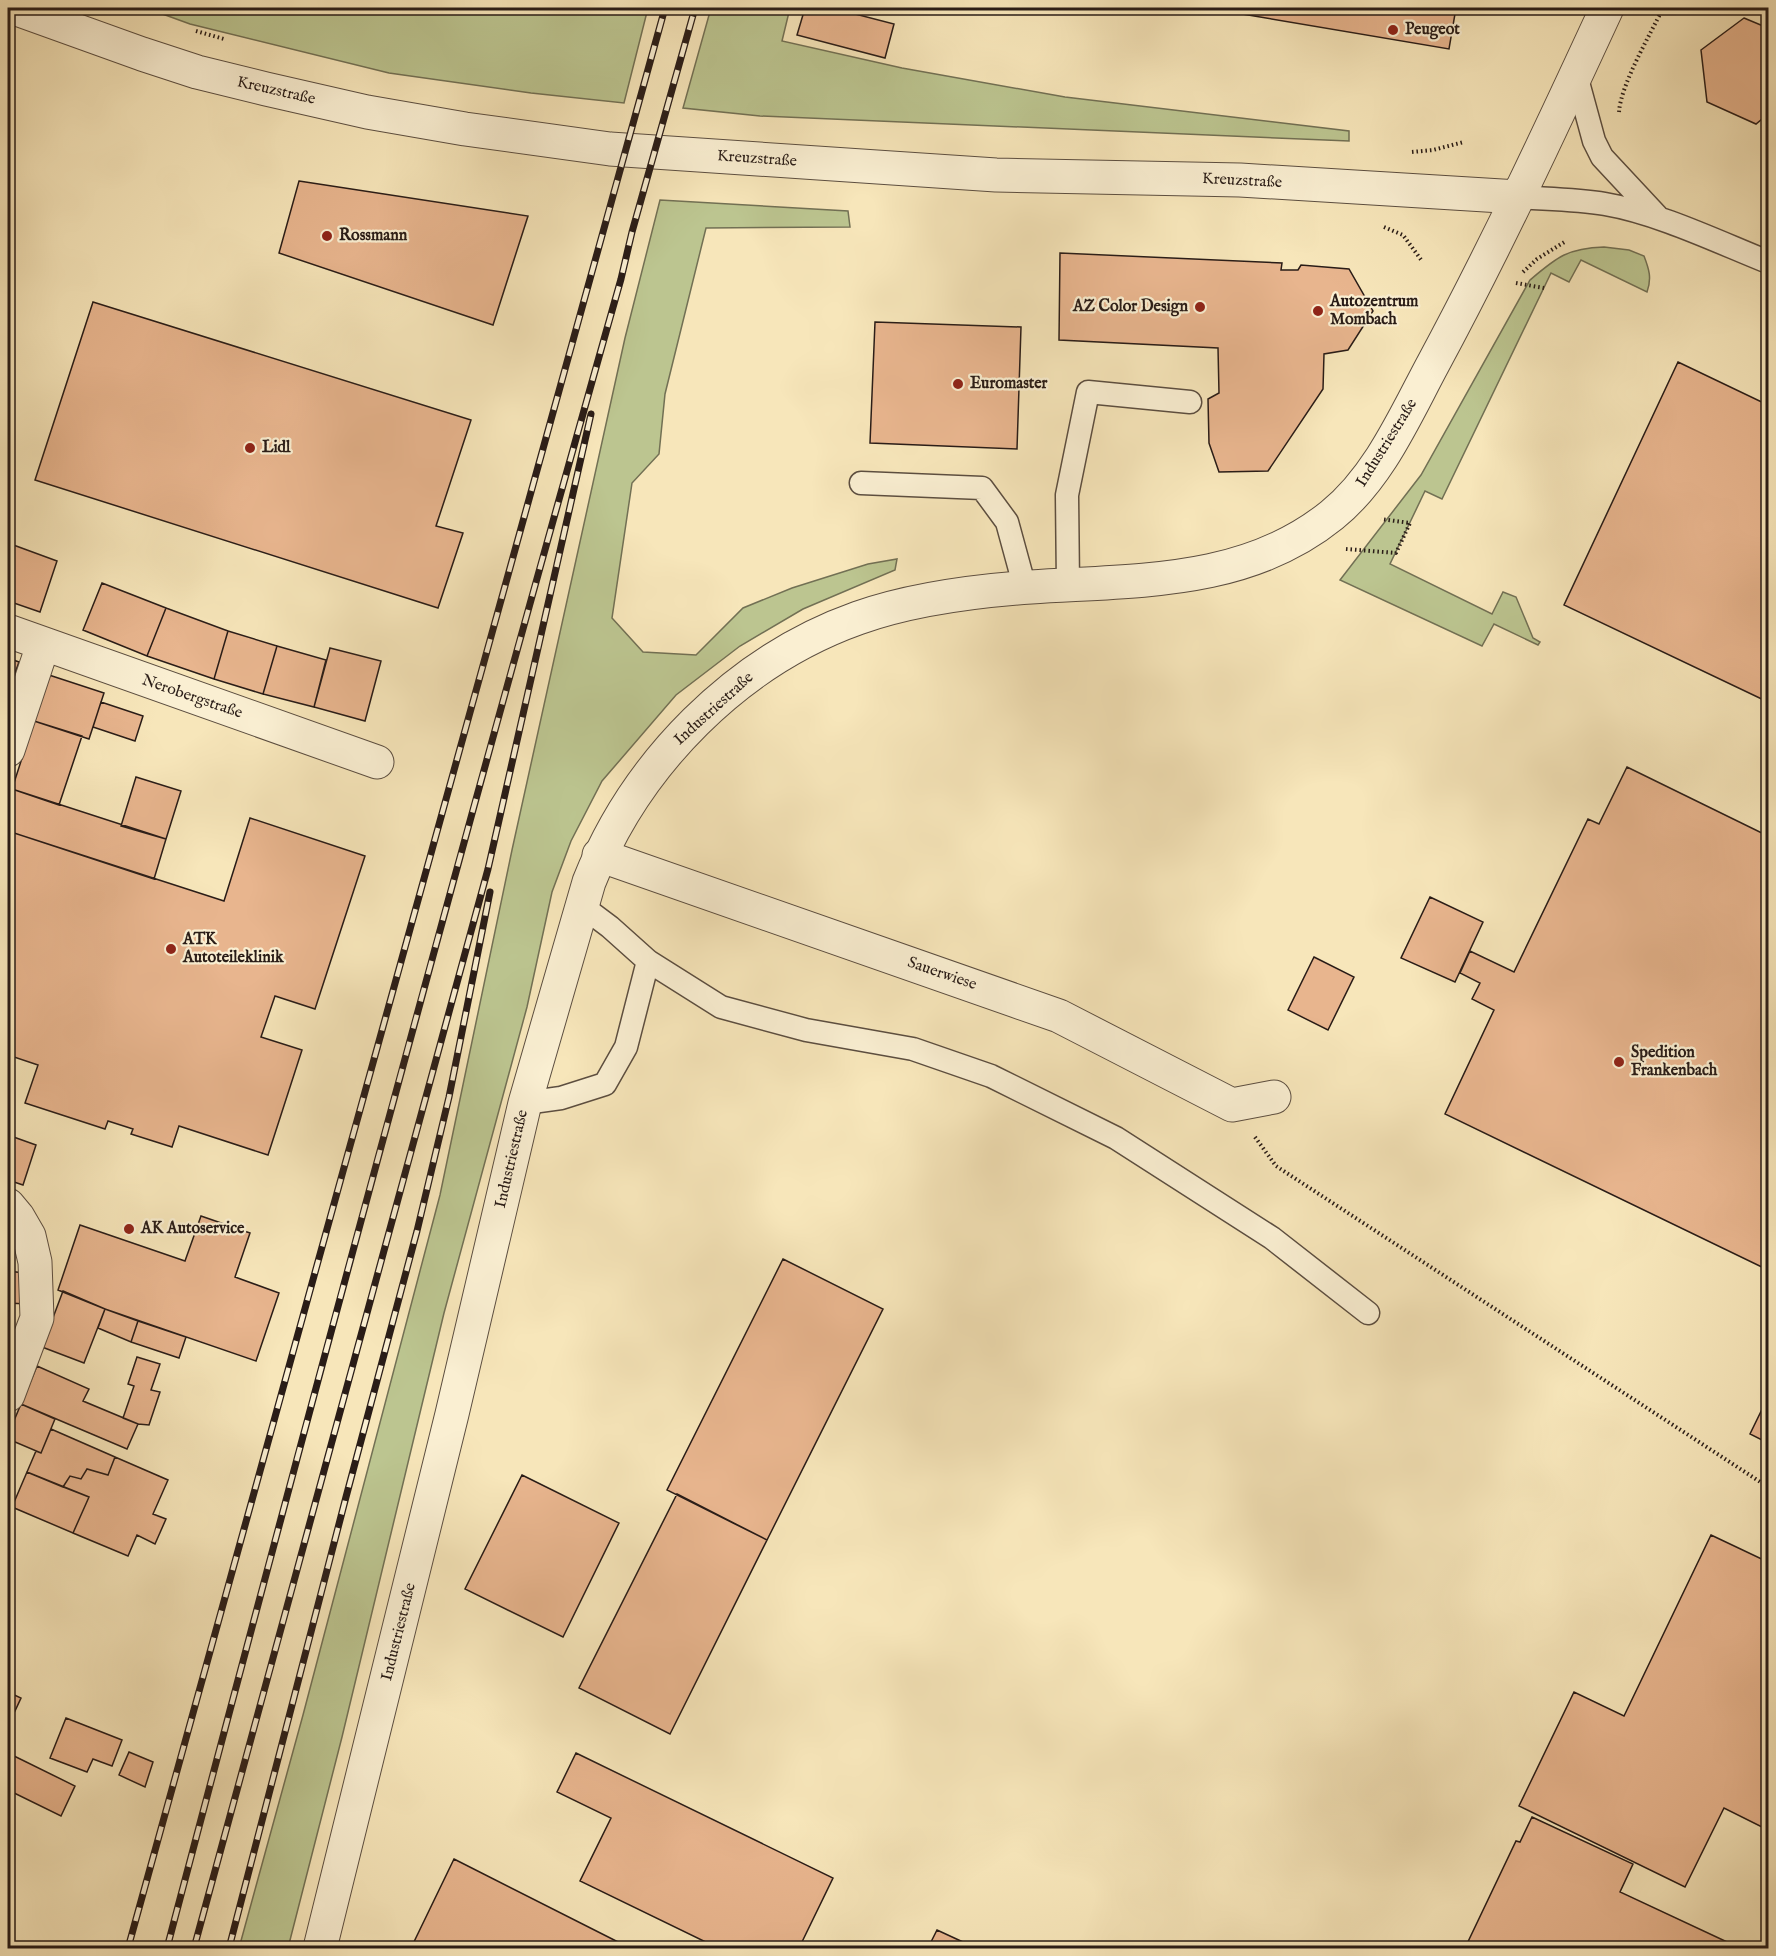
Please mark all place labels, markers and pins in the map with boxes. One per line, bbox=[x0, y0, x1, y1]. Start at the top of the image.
place label: Peugeot bbox=[1405, 20, 1460, 40]
marker: Peugeot bbox=[1386, 23, 1400, 37]
place label: Rossmann bbox=[339, 226, 408, 246]
marker: Rossmann bbox=[320, 229, 334, 243]
place label: Autozentrum Mombach bbox=[1329, 292, 1419, 330]
place label: AZ Color Design bbox=[1072, 297, 1188, 317]
marker: AZ Color Design bbox=[1193, 300, 1207, 314]
marker: Autozentrum Mombach bbox=[1311, 304, 1325, 318]
place label: Euromaster bbox=[970, 374, 1048, 394]
marker: Euromaster bbox=[951, 377, 965, 391]
place label: Lidl bbox=[262, 438, 291, 458]
marker: Lidl bbox=[243, 441, 257, 455]
place label: ATK Autoteileklinik bbox=[182, 930, 284, 968]
marker: ATK Autoteileklinik bbox=[164, 942, 178, 956]
place label: Spedition Frankenbach bbox=[1631, 1043, 1718, 1081]
marker: Spedition Frankenbach bbox=[1612, 1055, 1626, 1069]
place label: AK Autoservice bbox=[140, 1219, 245, 1239]
marker: AK Autoservice bbox=[122, 1222, 136, 1236]

